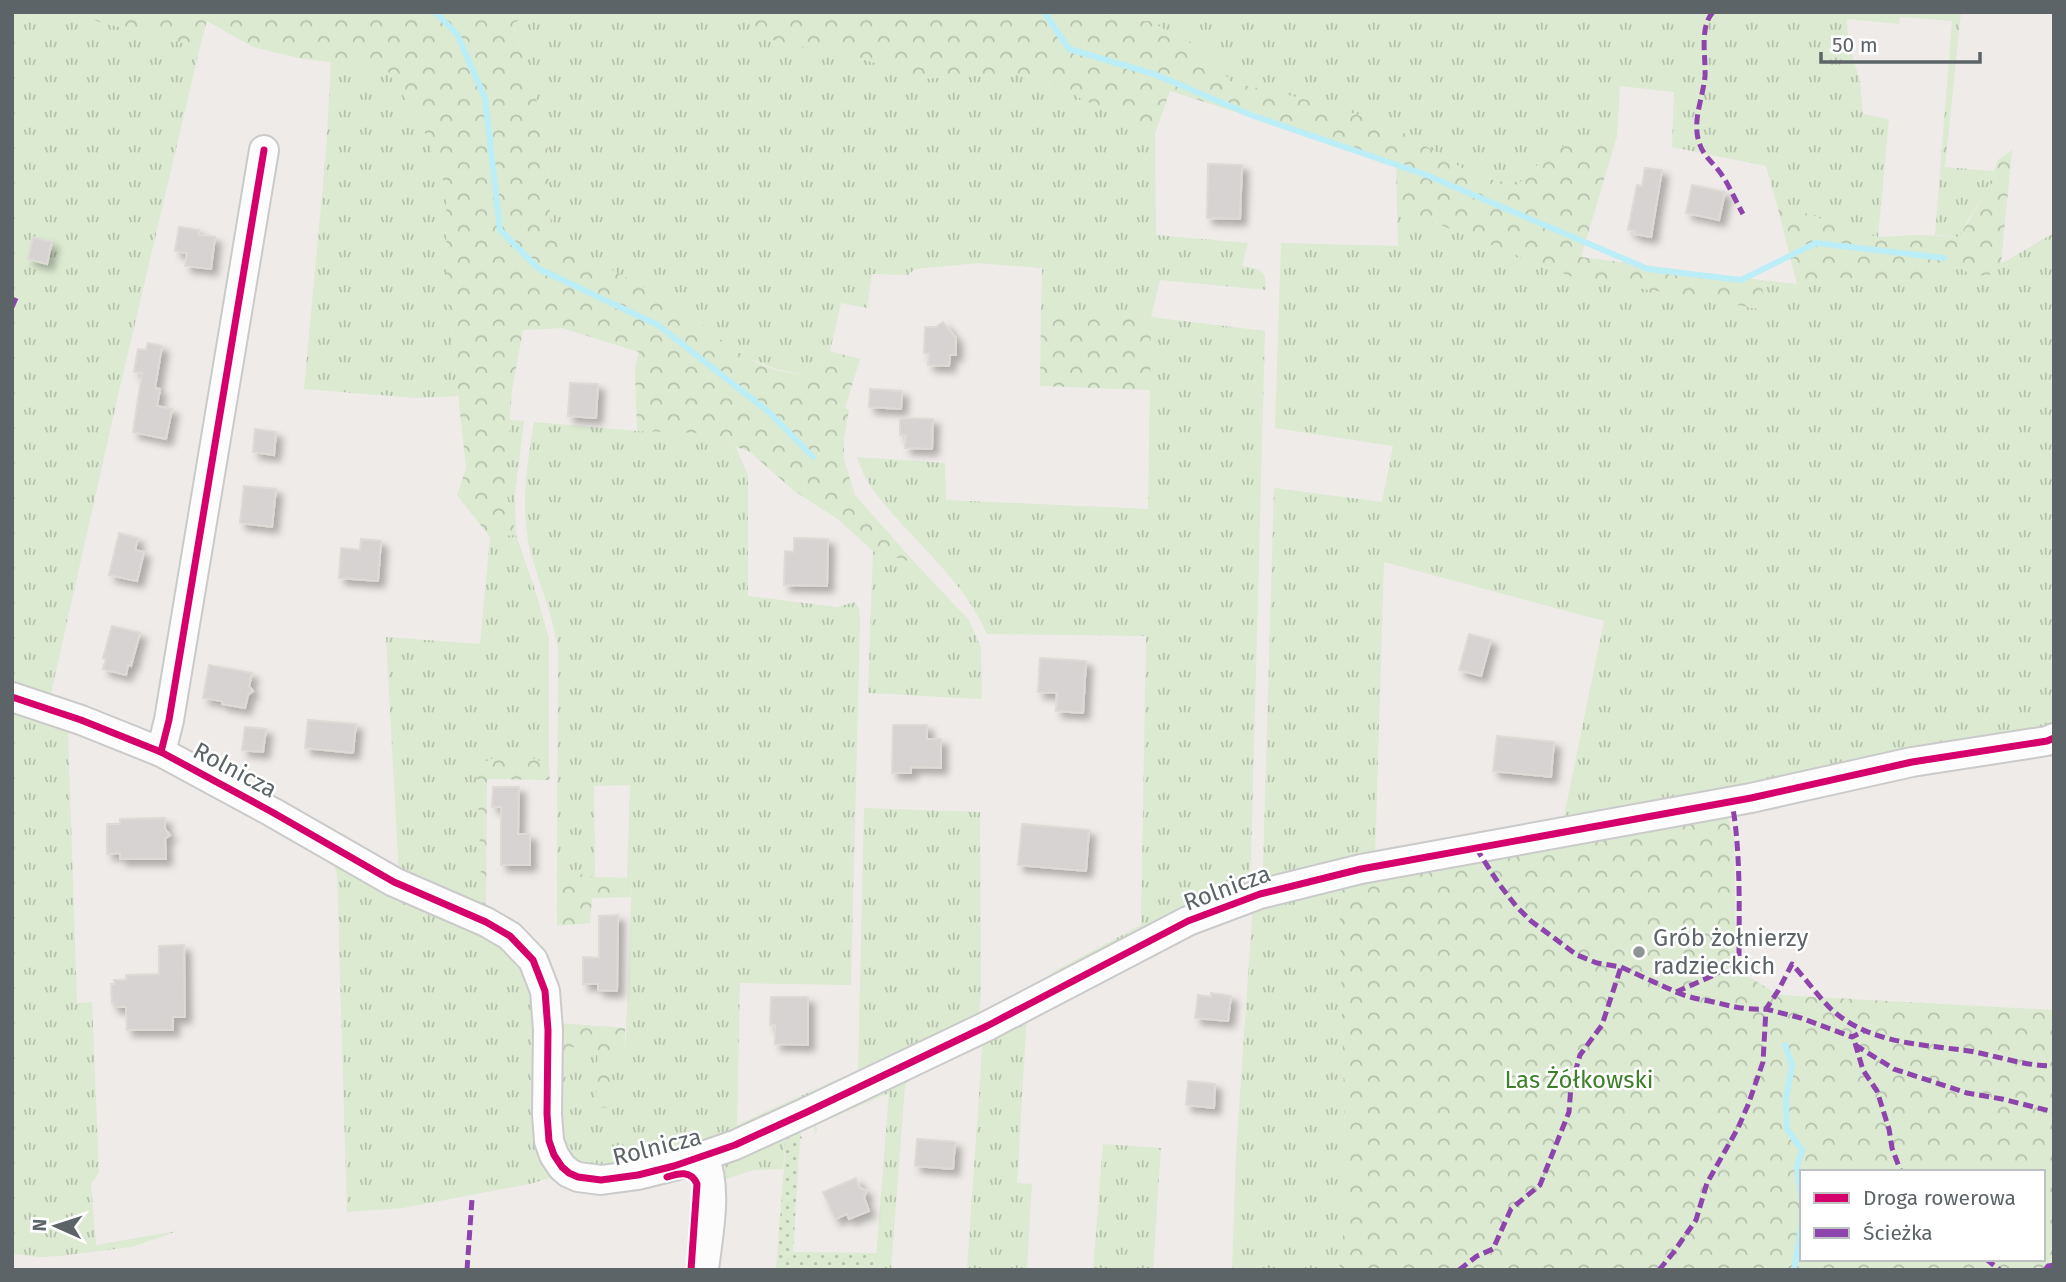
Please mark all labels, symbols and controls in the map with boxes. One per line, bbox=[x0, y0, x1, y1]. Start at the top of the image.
scale bar bbox=[1821, 21, 1980, 65]
text: 50 m bbox=[1832, 32, 1878, 58]
street label: Rolnicza bbox=[188, 736, 282, 804]
street label: Rolnicza bbox=[1180, 859, 1274, 917]
place label: Grób żołnierzy radzieckich bbox=[1653, 924, 1809, 980]
marker: Grób żołnierzy radzieckich bbox=[1631, 944, 1647, 960]
park label: Las Żółkowski bbox=[1504, 1066, 1654, 1094]
street label: Rolnicza bbox=[610, 1122, 704, 1172]
legend bbox=[1800, 1170, 2045, 1261]
text: Droga rowerowa bbox=[1863, 1185, 2016, 1211]
north arrow bbox=[21, 1191, 91, 1261]
text: N bbox=[28, 1218, 51, 1232]
text: Ścieżka bbox=[1863, 1220, 1933, 1246]

